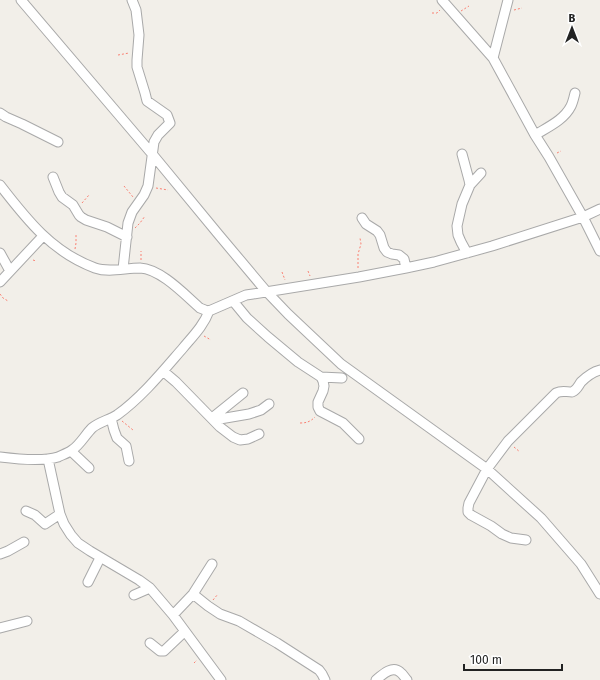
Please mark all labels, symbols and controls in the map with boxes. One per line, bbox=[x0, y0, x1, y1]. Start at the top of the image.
north arrow bbox=[552, 8, 592, 48]
text: B bbox=[569, 12, 576, 25]
scale bar bbox=[464, 646, 562, 672]
text: 100 m bbox=[470, 653, 502, 667]

